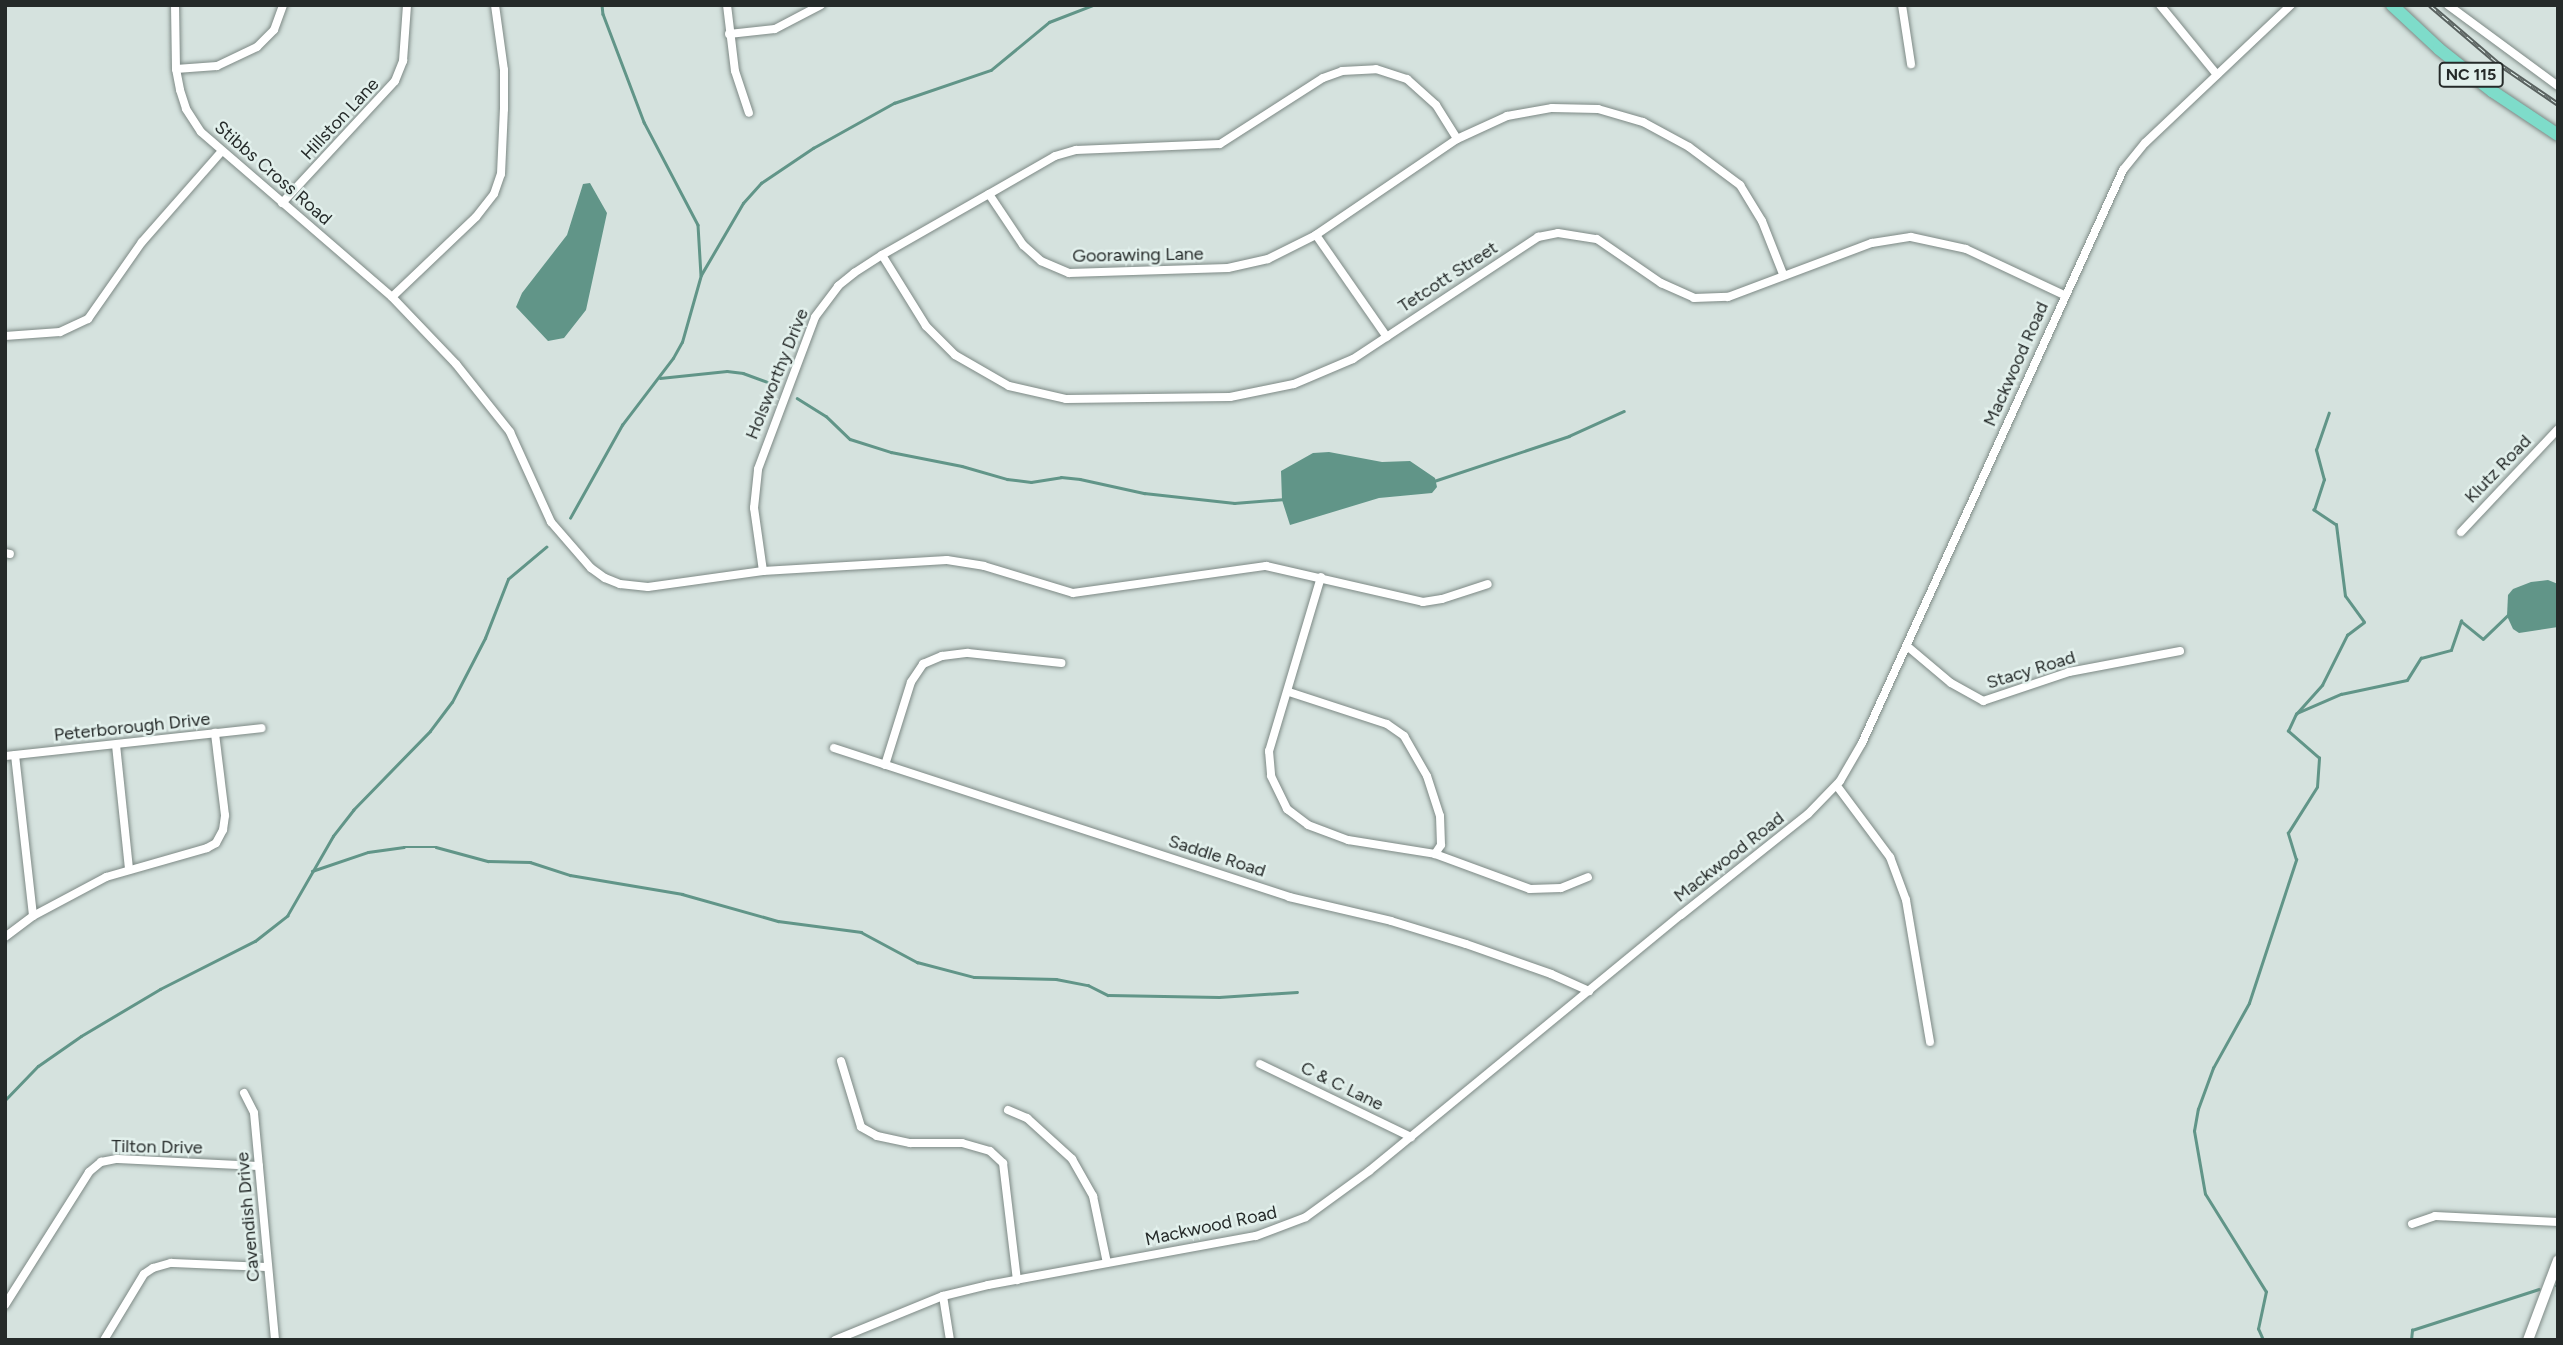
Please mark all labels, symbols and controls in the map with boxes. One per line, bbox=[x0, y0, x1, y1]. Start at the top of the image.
road number: NC 115 bbox=[2438, 62, 2504, 88]
street label: Hillston Lane bbox=[297, 74, 383, 164]
street label: Stibbs Cross Road bbox=[210, 116, 336, 230]
street label: Tetcott Street bbox=[1394, 237, 1502, 317]
street label: Goorawing Lane bbox=[1072, 243, 1204, 267]
street label: Mackwood Road bbox=[1979, 298, 2053, 430]
street label: Holsworthy Drive bbox=[741, 306, 813, 442]
street label: Klutz Road bbox=[2460, 430, 2536, 508]
street label: Stacy Road bbox=[1984, 646, 2078, 694]
street label: Peterborough Drive bbox=[53, 708, 211, 746]
street label: Mackwood Road bbox=[1670, 807, 1788, 907]
street label: Saddle Road bbox=[1166, 830, 1268, 882]
street label: C & C Lane bbox=[1297, 1057, 1387, 1115]
street label: Tilton Drive bbox=[111, 1135, 203, 1159]
street label: Cavendish Drive bbox=[232, 1151, 264, 1283]
street label: Mackwood Road bbox=[1143, 1201, 1279, 1251]

